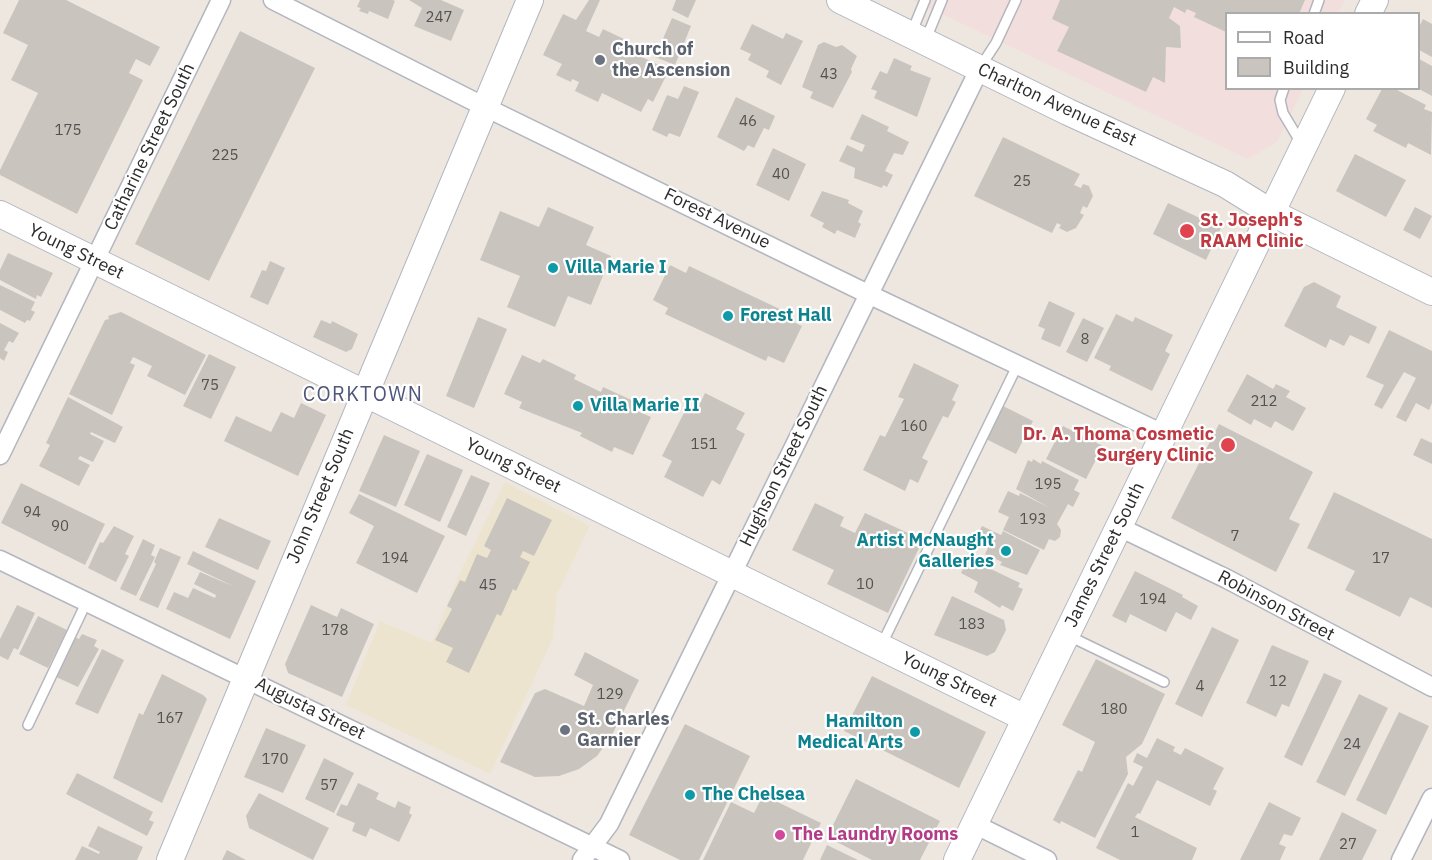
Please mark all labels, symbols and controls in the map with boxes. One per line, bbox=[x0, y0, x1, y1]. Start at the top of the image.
house number: 247 bbox=[426, 9, 452, 27]
legend bbox=[1225, 12, 1420, 90]
text: Road bbox=[1283, 26, 1324, 49]
place label: Church of the Ascension bbox=[612, 39, 731, 82]
marker: Church of the Ascension bbox=[593, 53, 607, 67]
text: Building bbox=[1283, 56, 1349, 79]
street label: Charlton Avenue East bbox=[974, 59, 1140, 151]
street label: Catharine Street South bbox=[100, 60, 200, 234]
house number: 43 bbox=[820, 66, 838, 84]
house number: 46 bbox=[739, 113, 757, 131]
house number: 175 bbox=[55, 122, 81, 140]
house number: 225 bbox=[212, 147, 238, 165]
house number: 40 bbox=[772, 166, 790, 184]
house number: 25 bbox=[1013, 173, 1031, 191]
street label: Forest Avenue bbox=[660, 184, 774, 254]
place label: St. Joseph's RAAM Clinic bbox=[1200, 210, 1303, 252]
street label: Young Street bbox=[25, 220, 127, 284]
marker: St. Joseph's RAAM Clinic bbox=[1178, 222, 1196, 240]
place label: Villa Marie I bbox=[565, 257, 667, 279]
marker: Villa Marie I bbox=[546, 261, 560, 275]
place label: Forest Hall bbox=[740, 305, 832, 327]
marker: Forest Hall bbox=[721, 309, 735, 323]
house number: 8 bbox=[1081, 331, 1089, 349]
house number: 75 bbox=[201, 377, 219, 395]
street label: Hughson Street South bbox=[736, 382, 832, 550]
district label: CORKTOWN bbox=[303, 383, 423, 407]
house number: 212 bbox=[1251, 393, 1277, 411]
place label: Villa Marie II bbox=[590, 395, 699, 417]
marker: Villa Marie II bbox=[571, 399, 585, 413]
house number: 160 bbox=[901, 418, 927, 436]
place label: Dr. A. Thoma Cosmetic Surgery Clinic bbox=[1023, 424, 1214, 466]
street label: John Street South bbox=[283, 425, 359, 567]
street label: Young Street bbox=[462, 434, 564, 498]
house number: 151 bbox=[691, 436, 717, 454]
marker: Dr. A. Thoma Cosmetic Surgery Clinic bbox=[1219, 436, 1237, 454]
house number: 195 bbox=[1035, 476, 1061, 494]
street label: James Street South bbox=[1061, 479, 1149, 631]
house number: 94 bbox=[23, 504, 41, 522]
house number: 193 bbox=[1020, 511, 1046, 529]
house number: 90 bbox=[51, 518, 69, 536]
house number: 7 bbox=[1231, 528, 1239, 546]
place label: Artist McNaught Galleries bbox=[857, 530, 994, 572]
marker: Artist McNaught Galleries bbox=[999, 544, 1013, 558]
house number: 194 bbox=[382, 550, 408, 568]
house number: 17 bbox=[1372, 550, 1390, 568]
street label: Robinson Street bbox=[1214, 566, 1338, 646]
house number: 10 bbox=[856, 576, 874, 594]
house number: 45 bbox=[479, 577, 497, 595]
house number: 194 bbox=[1140, 591, 1166, 609]
house number: 183 bbox=[959, 616, 985, 634]
house number: 178 bbox=[322, 622, 348, 640]
street label: Young Street bbox=[898, 648, 1000, 712]
street label: Augusta Street bbox=[252, 673, 368, 745]
house number: 12 bbox=[1269, 673, 1287, 691]
house number: 4 bbox=[1196, 678, 1204, 696]
house number: 129 bbox=[597, 686, 623, 704]
house number: 180 bbox=[1101, 701, 1127, 719]
place label: St. Charles Garnier bbox=[577, 709, 669, 752]
house number: 167 bbox=[157, 710, 183, 728]
place label: Hamilton Medical Arts bbox=[797, 711, 903, 754]
marker: St. Charles Garnier bbox=[558, 723, 572, 737]
marker: Hamilton Medical Arts bbox=[908, 725, 922, 739]
house number: 24 bbox=[1343, 736, 1361, 754]
house number: 170 bbox=[262, 751, 288, 769]
house number: 57 bbox=[320, 777, 338, 795]
place label: The Chelsea bbox=[702, 784, 805, 806]
marker: The Chelsea bbox=[683, 788, 697, 802]
place label: The Laundry Rooms bbox=[792, 824, 958, 846]
house number: 1 bbox=[1131, 824, 1139, 842]
marker: The Laundry Rooms bbox=[773, 828, 787, 842]
house number: 27 bbox=[1339, 836, 1357, 854]

